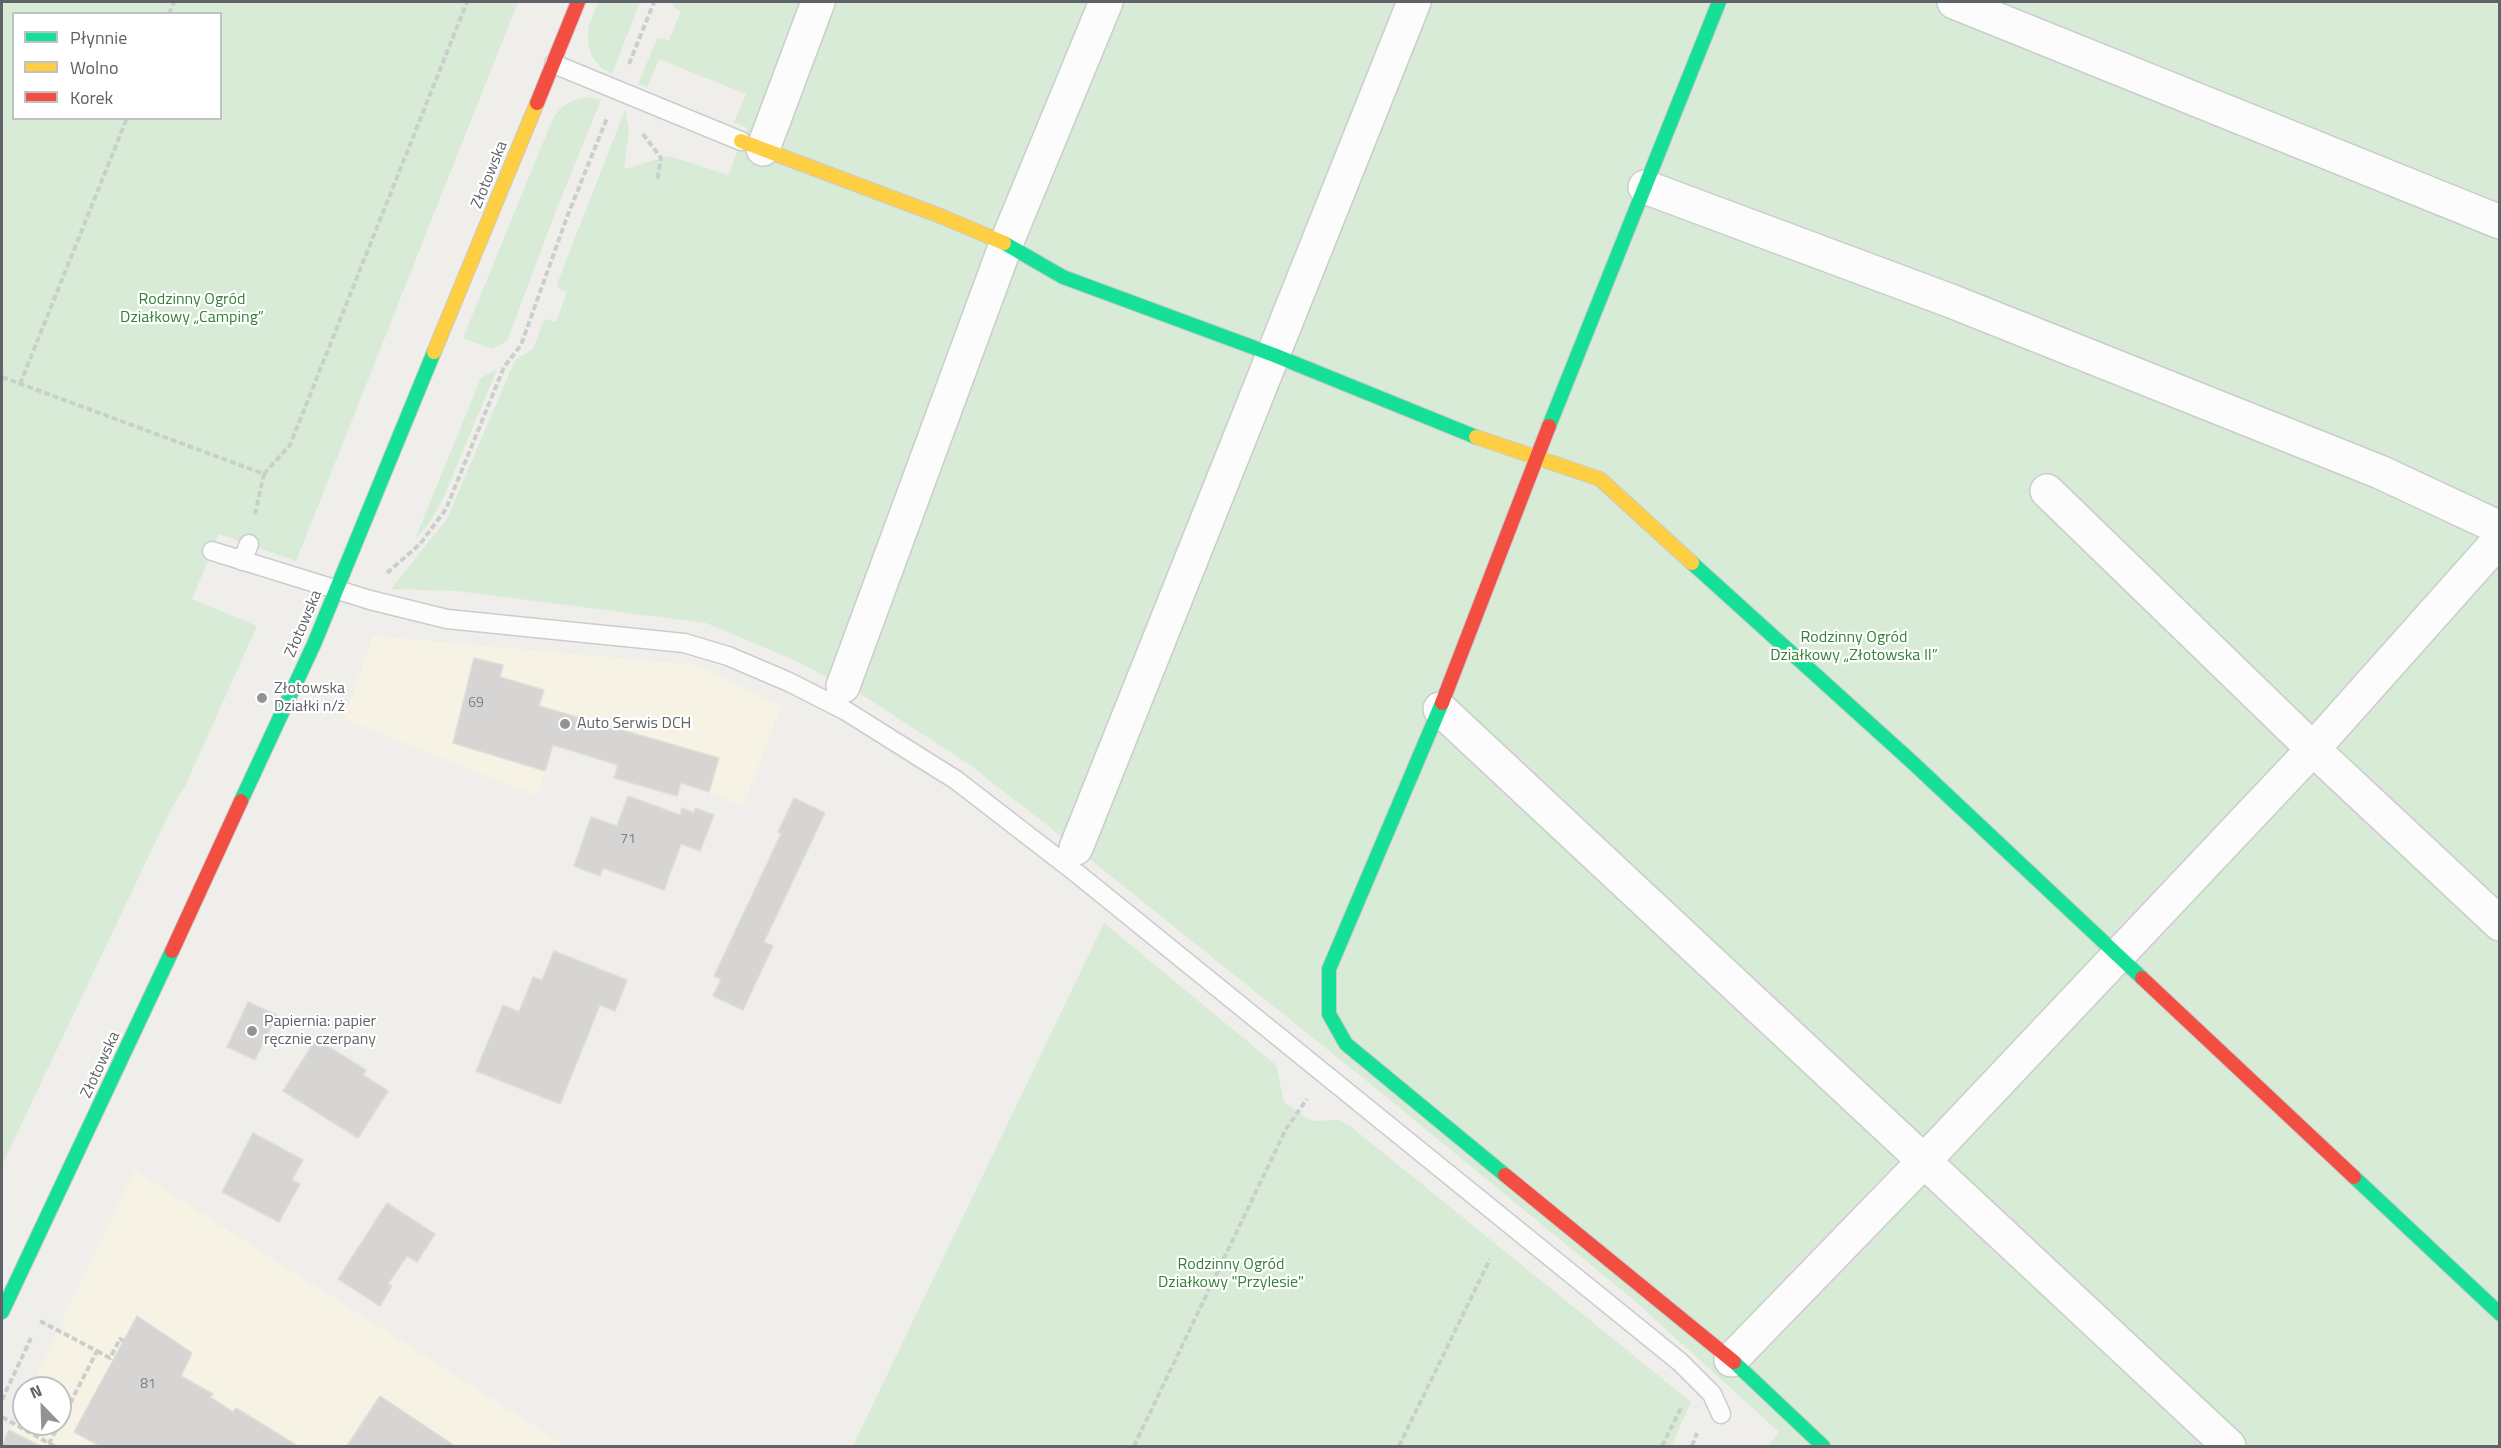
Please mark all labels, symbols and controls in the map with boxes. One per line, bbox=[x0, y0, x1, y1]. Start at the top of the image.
legend bbox=[12, 12, 222, 120]
text: Płynnie bbox=[70, 24, 127, 51]
text: Wolno bbox=[70, 54, 118, 81]
text: Korek bbox=[70, 84, 113, 111]
street label: Złotowska bbox=[468, 138, 512, 212]
park label: Rodzinny Ogród Działkowy „Camping” bbox=[120, 290, 264, 328]
street label: Złotowska bbox=[281, 588, 327, 660]
park label: Rodzinny Ogród Działkowy „Złotowska II” bbox=[1770, 628, 1938, 666]
place label: Złotowska Działki n/ż bbox=[274, 679, 345, 717]
marker: Złotowska Działki n/ż bbox=[255, 691, 269, 705]
house number: 69 bbox=[468, 696, 484, 712]
place label: Auto Serwis DCH bbox=[577, 714, 691, 734]
marker: Auto Serwis DCH bbox=[558, 717, 572, 731]
house number: 71 bbox=[620, 832, 636, 848]
place label: Papiernia: papier ręcznie czerpany bbox=[264, 1012, 376, 1050]
marker: Papiernia: papier ręcznie czerpany bbox=[245, 1024, 259, 1038]
street label: Złotowska bbox=[77, 1029, 125, 1101]
park label: Rodzinny Ogród Działkowy "Przylesie" bbox=[1158, 1255, 1304, 1293]
north arrow bbox=[12, 1376, 72, 1436]
house number: 81 bbox=[140, 1377, 156, 1393]
text: N bbox=[26, 1378, 46, 1404]

